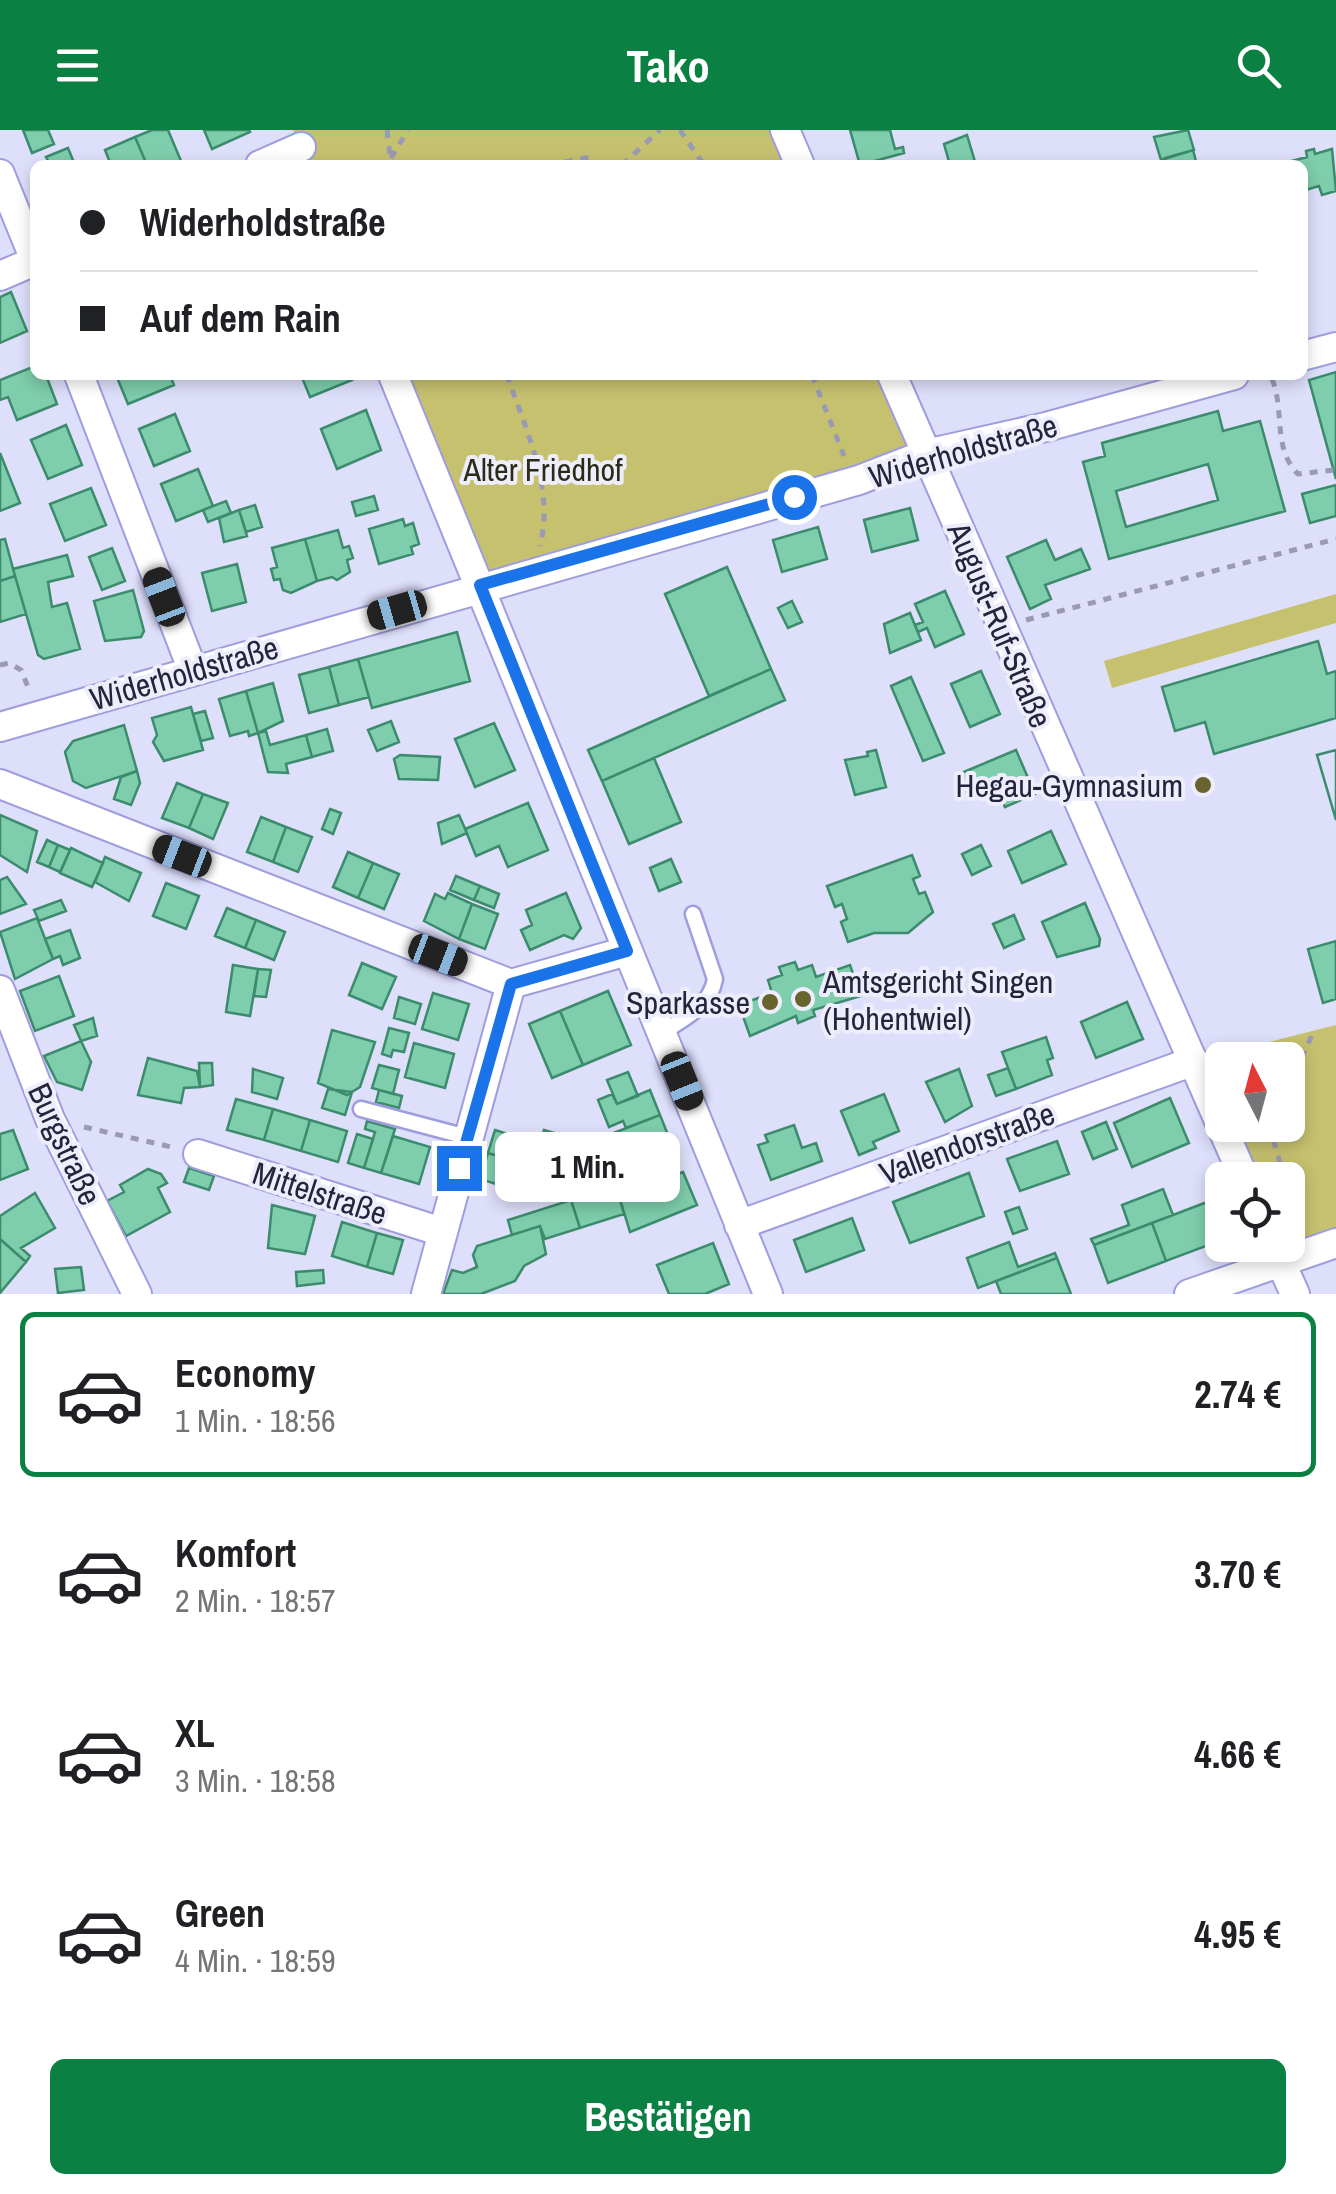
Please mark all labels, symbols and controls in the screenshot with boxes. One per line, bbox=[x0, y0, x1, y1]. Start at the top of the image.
text: Tako bbox=[626, 35, 710, 96]
icon: menu bbox=[50, 38, 105, 93]
icon: search bbox=[1231, 38, 1286, 93]
text: Widerholdstraße bbox=[140, 197, 386, 248]
text: Auf dem Rain bbox=[140, 293, 341, 344]
street label: Widerholdstraße bbox=[864, 404, 1062, 498]
park label: Alter Friedhof bbox=[463, 448, 623, 491]
route start bbox=[772, 475, 817, 520]
street label: August-Ruf-Straße bbox=[937, 515, 1063, 734]
car bbox=[139, 564, 189, 630]
car bbox=[364, 587, 430, 633]
street label: Widerholdstraße bbox=[85, 626, 283, 720]
place label: Hegau-Gymnasium bbox=[956, 764, 1183, 807]
marker: Hegau-Gymnasium bbox=[1192, 774, 1214, 796]
car bbox=[149, 831, 215, 881]
car bbox=[405, 930, 471, 980]
place label: Amtsgericht Singen (Hohentwiel) bbox=[822, 960, 1053, 1040]
place label: Sparkasse bbox=[626, 981, 750, 1024]
marker: Amtsgericht Singen (Hohentwiel) bbox=[792, 988, 814, 1010]
marker: Sparkasse bbox=[759, 991, 781, 1013]
north arrow bbox=[1205, 1042, 1305, 1142]
map controls bbox=[1205, 1042, 1305, 1262]
car bbox=[657, 1048, 707, 1114]
street label: Burgstraße bbox=[18, 1076, 112, 1212]
street label: Vallendorstraße bbox=[874, 1091, 1060, 1195]
callout: 1 Min. bbox=[494, 1133, 679, 1203]
text: 1 Min. bbox=[550, 1145, 625, 1188]
route end bbox=[437, 1146, 482, 1191]
street label: Mittelstraße bbox=[247, 1151, 393, 1235]
button: locate bbox=[1205, 1162, 1305, 1262]
text: Economy bbox=[175, 1348, 315, 1399]
icon: car bbox=[55, 1350, 145, 1440]
text: 2.74 € bbox=[1194, 1369, 1281, 1420]
text: 1 Min. · 18:56 bbox=[175, 1399, 335, 1442]
text: Komfort bbox=[175, 1528, 296, 1579]
icon: car bbox=[55, 1530, 145, 1620]
text: 3.70 € bbox=[1194, 1549, 1281, 1600]
text: 2 Min. · 18:57 bbox=[175, 1579, 335, 1622]
text: XL bbox=[175, 1708, 215, 1759]
icon: car bbox=[55, 1710, 145, 1800]
text: 4.66 € bbox=[1194, 1729, 1281, 1780]
text: 3 Min. · 18:58 bbox=[175, 1759, 335, 1802]
text: Green bbox=[175, 1888, 265, 1939]
icon: car bbox=[55, 1890, 145, 1980]
text: 4.95 € bbox=[1194, 1909, 1281, 1960]
text: 4 Min. · 18:59 bbox=[175, 1939, 335, 1982]
button: Bestätigen bbox=[50, 2059, 1286, 2174]

